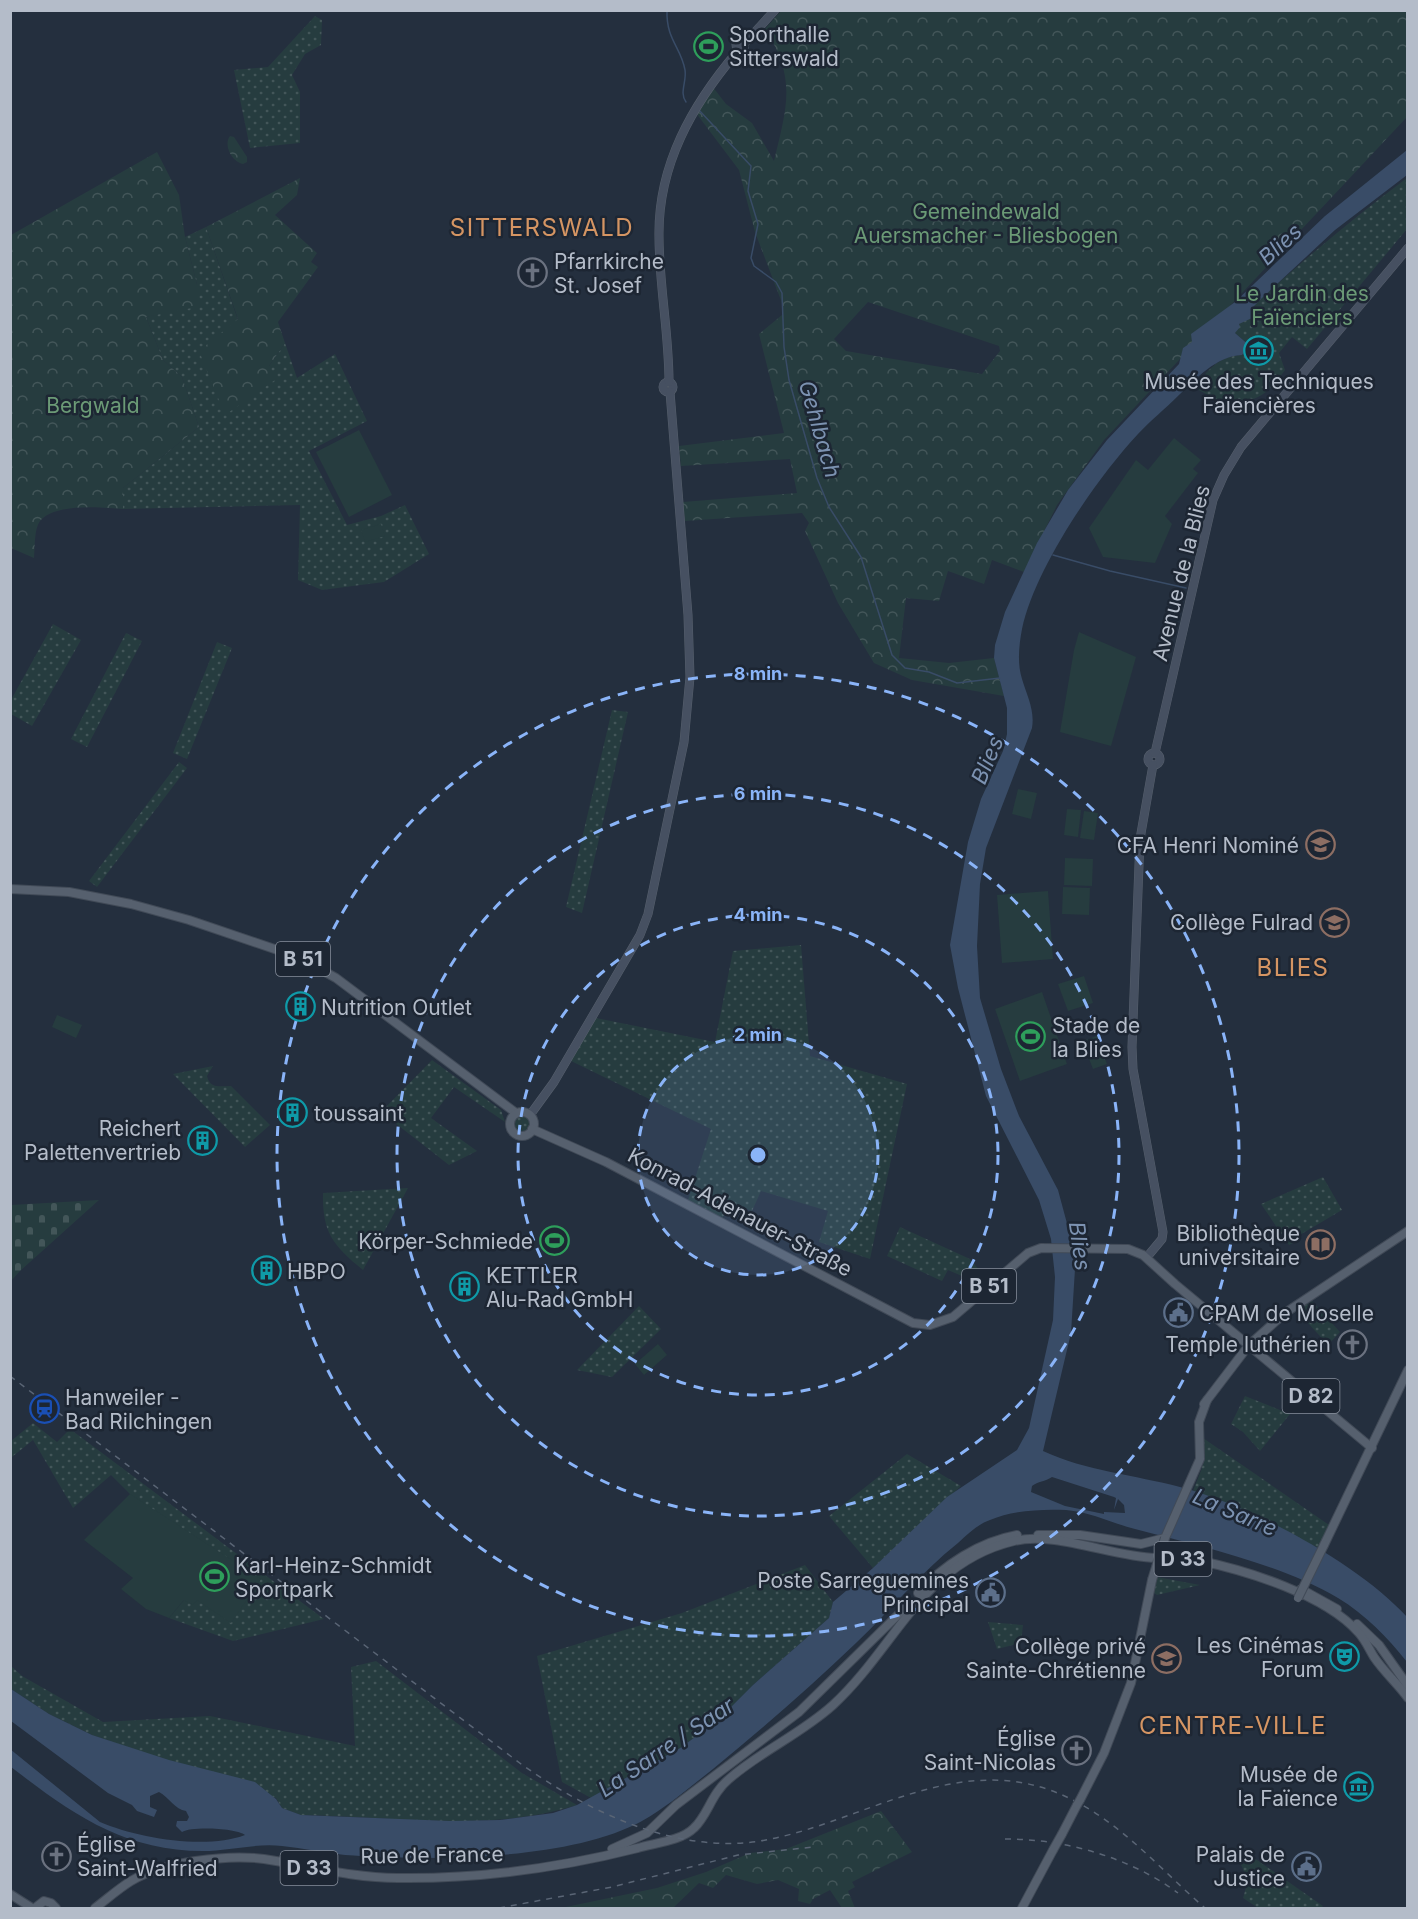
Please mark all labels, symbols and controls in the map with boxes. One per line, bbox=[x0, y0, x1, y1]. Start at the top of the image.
place label: Sporthalle Sitterswald bbox=[729, 22, 839, 71]
sports icon: Sporthalle Sitterswald bbox=[692, 30, 724, 62]
park label: Gemeindewald Auersmacher - Bliesbogen bbox=[854, 199, 1118, 248]
district label: SITTERSWALD bbox=[450, 213, 634, 242]
water label: Blies bbox=[1253, 218, 1307, 270]
place label: Pfarrkirche St. Josef bbox=[554, 249, 664, 298]
church icon: Pfarrkirche St. Josef bbox=[517, 257, 549, 289]
park label: Le Jardin des Faïenciers bbox=[1235, 281, 1369, 330]
museum icon: Musée des Techniques Faïencières bbox=[1243, 334, 1275, 366]
place label: Musée des Techniques Faïencières bbox=[1144, 369, 1374, 418]
water label: Gehlbach bbox=[794, 377, 846, 481]
park label: Bergwald bbox=[46, 393, 140, 418]
street label: Avenue de la Blies bbox=[1147, 482, 1215, 664]
text: 8 min bbox=[734, 663, 782, 684]
water label: Blies bbox=[965, 732, 1009, 788]
text: 6 min bbox=[734, 783, 782, 804]
school or university icon: CFA Henri Nominé bbox=[1304, 829, 1336, 861]
place label: CFA Henri Nominé bbox=[1117, 833, 1299, 858]
text: 4 min bbox=[734, 904, 782, 925]
school or university icon: Collège Fulrad bbox=[1318, 906, 1350, 938]
place label: Collège Fulrad bbox=[1170, 910, 1313, 935]
road number: B 51 bbox=[276, 942, 330, 976]
district label: BLIES bbox=[1256, 953, 1330, 982]
building icon: Nutrition Outlet bbox=[284, 991, 316, 1023]
place label: Nutrition Outlet bbox=[321, 995, 472, 1020]
place label: Stade de la Blies bbox=[1052, 1013, 1140, 1062]
sports icon: Stade de la Blies bbox=[1015, 1021, 1047, 1053]
text: 2 min bbox=[734, 1024, 782, 1045]
building icon: toussaint bbox=[277, 1097, 309, 1129]
place label: toussaint bbox=[314, 1101, 404, 1126]
place label: Reichert Palettenvertrieb bbox=[24, 1116, 181, 1165]
building icon: Reichert Palettenvertrieb bbox=[186, 1124, 218, 1156]
street label: Konrad-Adenauer-Straße bbox=[624, 1142, 856, 1282]
centre of rings bbox=[748, 1145, 768, 1165]
water label: Blies bbox=[1064, 1220, 1096, 1272]
place label: Bibliothèque universitaire bbox=[1177, 1221, 1300, 1270]
sports icon: Körper-Schmiede bbox=[538, 1225, 570, 1257]
place label: Körper-Schmiede bbox=[358, 1229, 533, 1254]
library icon: Bibliothèque universitaire bbox=[1305, 1229, 1337, 1261]
building icon: HBPO bbox=[250, 1255, 282, 1287]
place label: HBPO bbox=[287, 1259, 346, 1284]
place label: KETTLER Alu-Rad GmbH bbox=[486, 1263, 633, 1312]
road number: B 51 bbox=[962, 1269, 1016, 1303]
building icon: KETTLER Alu-Rad GmbH bbox=[449, 1271, 481, 1303]
public building icon: CPAM de Moselle bbox=[1162, 1297, 1194, 1329]
place label: CPAM de Moselle bbox=[1199, 1301, 1374, 1326]
church icon: Temple luthérien bbox=[1336, 1328, 1368, 1360]
place label: Temple luthérien bbox=[1165, 1332, 1331, 1357]
road number: D 82 bbox=[1282, 1379, 1340, 1413]
place label: Hanweiler - Bad Rilchingen bbox=[65, 1385, 212, 1434]
station icon: Hanweiler - Bad Rilchingen bbox=[28, 1393, 60, 1425]
water label: La Sarre bbox=[1189, 1483, 1281, 1541]
road number: D 33 bbox=[1154, 1542, 1212, 1576]
place label: Karl-Heinz-Schmidt Sportpark bbox=[235, 1553, 432, 1602]
sports icon: Karl-Heinz-Schmidt Sportpark bbox=[198, 1561, 230, 1593]
place label: Poste Sarreguemines Principal bbox=[757, 1568, 969, 1617]
public building icon: Poste Sarreguemines Principal bbox=[974, 1576, 1006, 1608]
place label: Les Cinémas Forum bbox=[1197, 1633, 1324, 1682]
place label: Collège privé Sainte-Chrétienne bbox=[966, 1634, 1146, 1683]
theatre icon: Les Cinémas Forum bbox=[1329, 1641, 1361, 1673]
school or university icon: Collège privé Sainte-Chrétienne bbox=[1151, 1642, 1183, 1674]
water label: La Sarre / Saar bbox=[593, 1691, 740, 1802]
district label: CENTRE-VILLE bbox=[1139, 1711, 1327, 1740]
place label: Église Saint-Nicolas bbox=[924, 1725, 1056, 1775]
church icon: Église Saint-Nicolas bbox=[1061, 1734, 1093, 1766]
place label: Musée de la Faïence bbox=[1238, 1762, 1338, 1811]
museum icon: Musée de la Faïence bbox=[1343, 1770, 1375, 1802]
place label: Église Saint-Walfried bbox=[77, 1831, 218, 1881]
church icon: Église Saint-Walfried bbox=[40, 1840, 72, 1872]
street label: Rue de France bbox=[360, 1841, 504, 1869]
place label: Palais de Justice bbox=[1196, 1842, 1285, 1891]
public building icon: Palais de Justice bbox=[1290, 1850, 1322, 1882]
road number: D 33 bbox=[280, 1851, 338, 1885]

